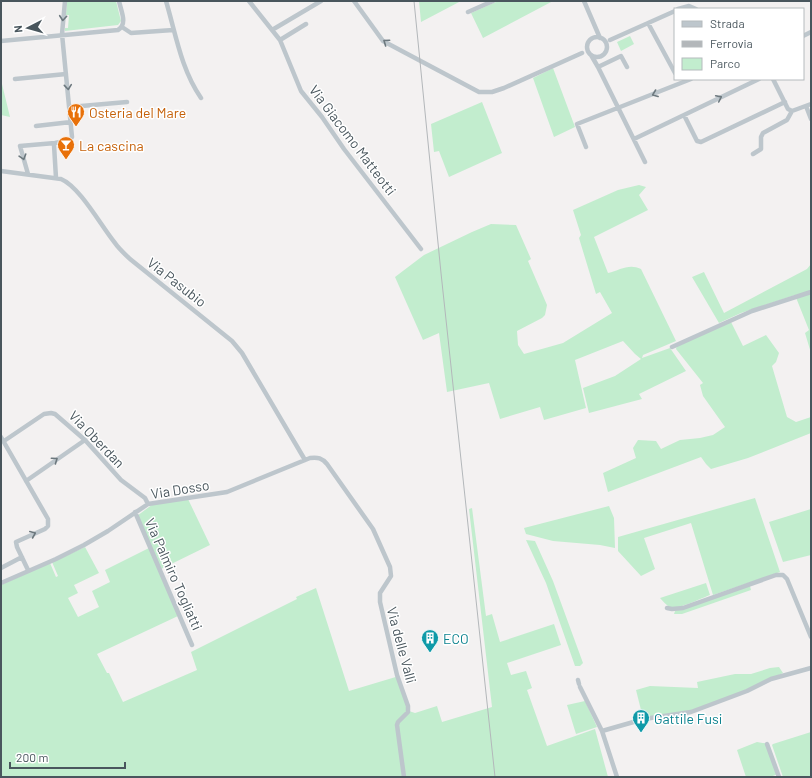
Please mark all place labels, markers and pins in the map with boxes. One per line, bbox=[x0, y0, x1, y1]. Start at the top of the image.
restaurant icon: Osteria del Mare bbox=[66, 102, 86, 127]
place label: Osteria del Mare bbox=[89, 104, 186, 121]
bar icon: La cascina bbox=[56, 135, 76, 160]
place label: La cascina bbox=[79, 137, 144, 154]
building icon: ECO bbox=[420, 628, 440, 653]
place label: ECO bbox=[443, 630, 469, 647]
building icon: Gattile Fusi bbox=[631, 708, 651, 733]
place label: Gattile Fusi bbox=[654, 710, 722, 727]

